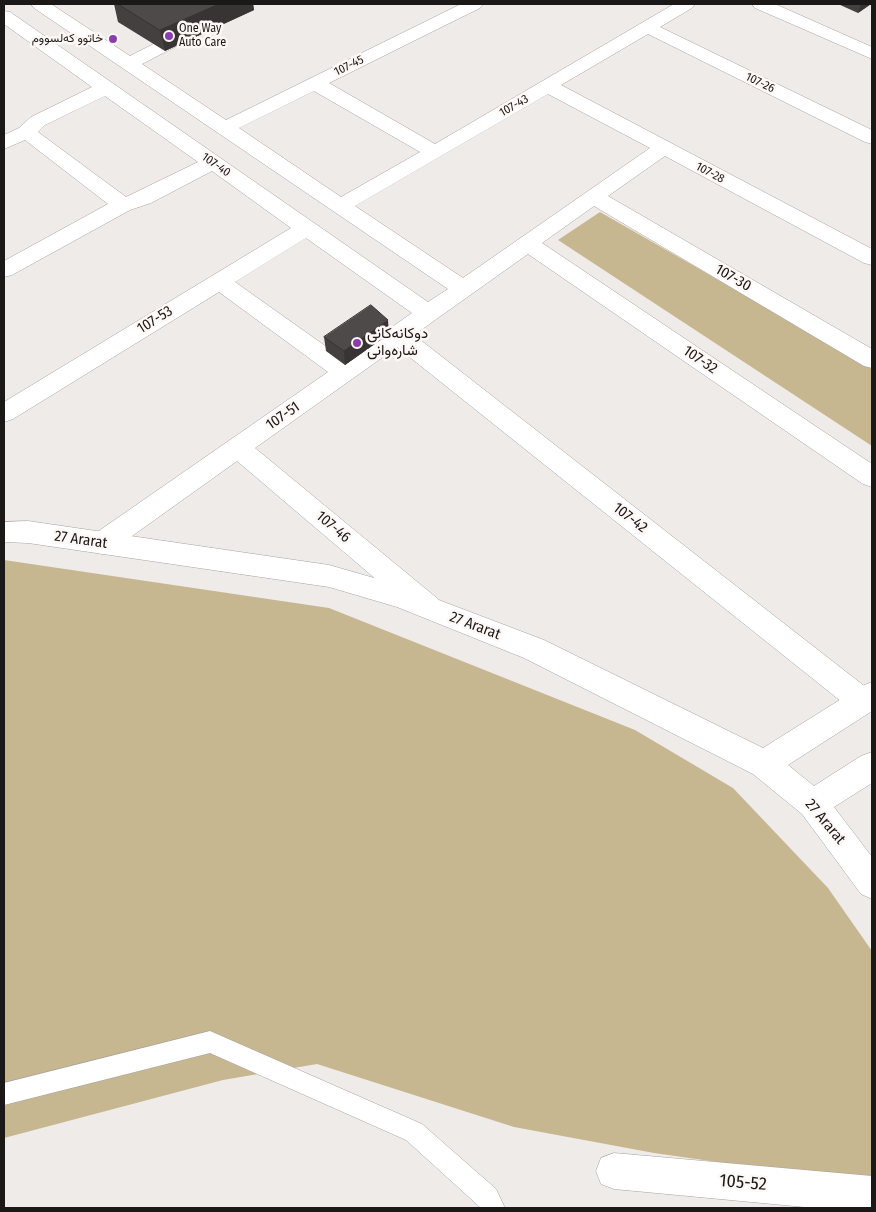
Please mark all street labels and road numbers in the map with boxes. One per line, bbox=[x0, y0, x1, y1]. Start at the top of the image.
street label: 107-45 bbox=[332, 53, 366, 79]
street label: 107-26 bbox=[743, 70, 777, 96]
street label: 107-43 bbox=[497, 92, 531, 120]
street label: 107-40 bbox=[199, 150, 233, 180]
street label: 107-28 bbox=[693, 159, 727, 187]
street label: 107-30 bbox=[712, 261, 754, 295]
street label: 107-53 bbox=[134, 302, 176, 338]
street label: 107-32 bbox=[679, 342, 721, 378]
street label: 107-51 bbox=[263, 398, 303, 434]
street label: 107-42 bbox=[609, 499, 651, 537]
street label: 107-46 bbox=[312, 507, 354, 547]
street label: 27 Ararat bbox=[53, 527, 109, 553]
street label: 27 Ararat bbox=[447, 608, 503, 644]
street label: 27 Ararat bbox=[801, 796, 849, 848]
street label: 105-52 bbox=[719, 1170, 767, 1196]

